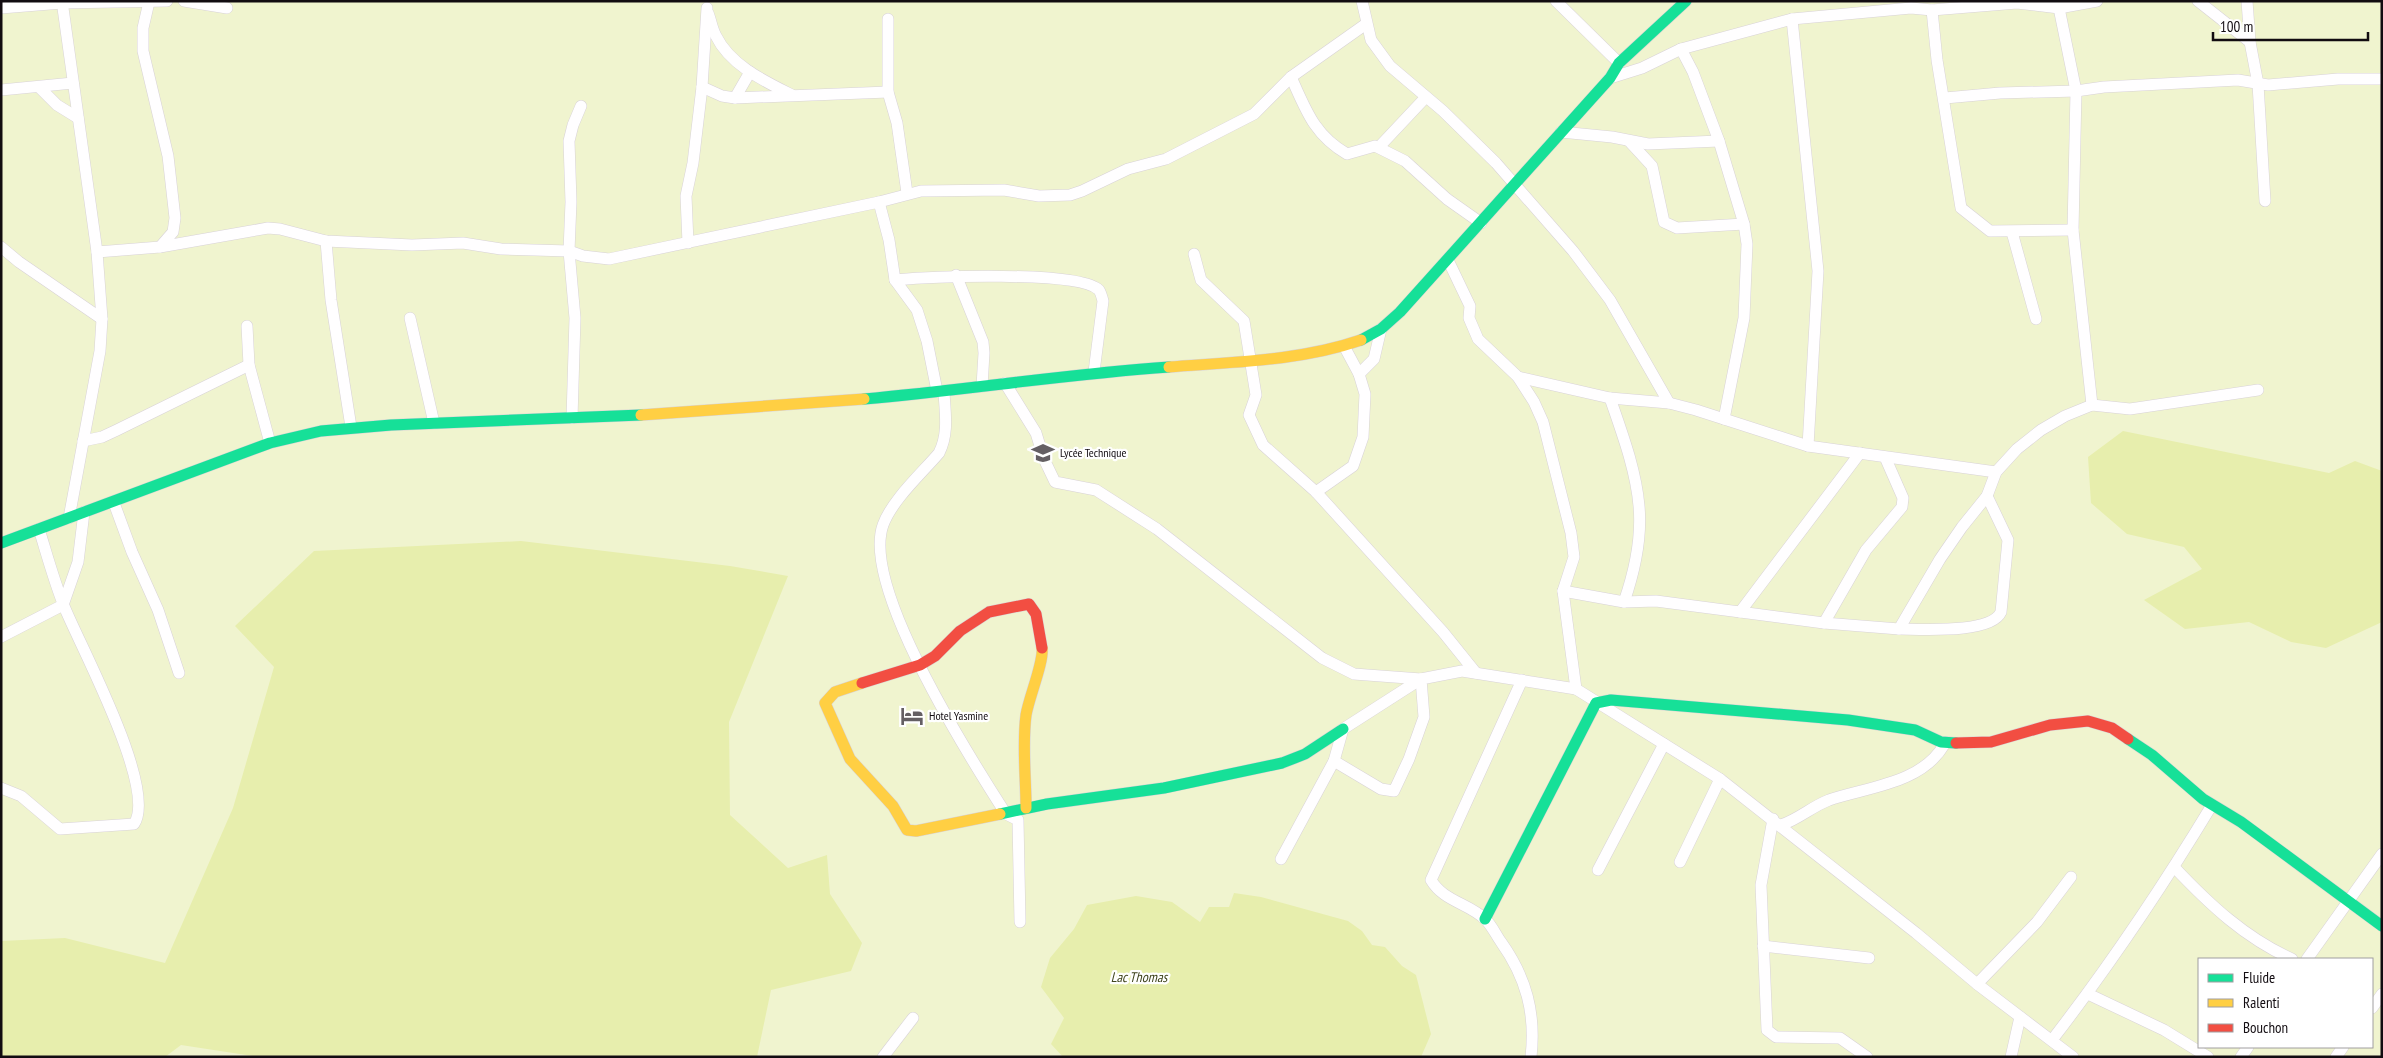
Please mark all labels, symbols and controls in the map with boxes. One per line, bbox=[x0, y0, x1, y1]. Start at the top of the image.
scale bar bbox=[2213, 10, 2368, 42]
text: 100 m bbox=[2220, 17, 2253, 36]
school or university icon: Lycée Technique bbox=[1030, 440, 1056, 466]
place label: Lycée Technique bbox=[1060, 445, 1126, 460]
hotel icon: Hotel Yasmine bbox=[899, 703, 925, 729]
place label: Hotel Yasmine bbox=[929, 708, 988, 723]
legend bbox=[2198, 958, 2373, 1048]
water label: Lac Thomas bbox=[1111, 968, 1168, 986]
text: Fluide bbox=[2243, 968, 2275, 987]
text: Ralenti bbox=[2243, 993, 2280, 1012]
text: Bouchon bbox=[2243, 1018, 2288, 1037]

